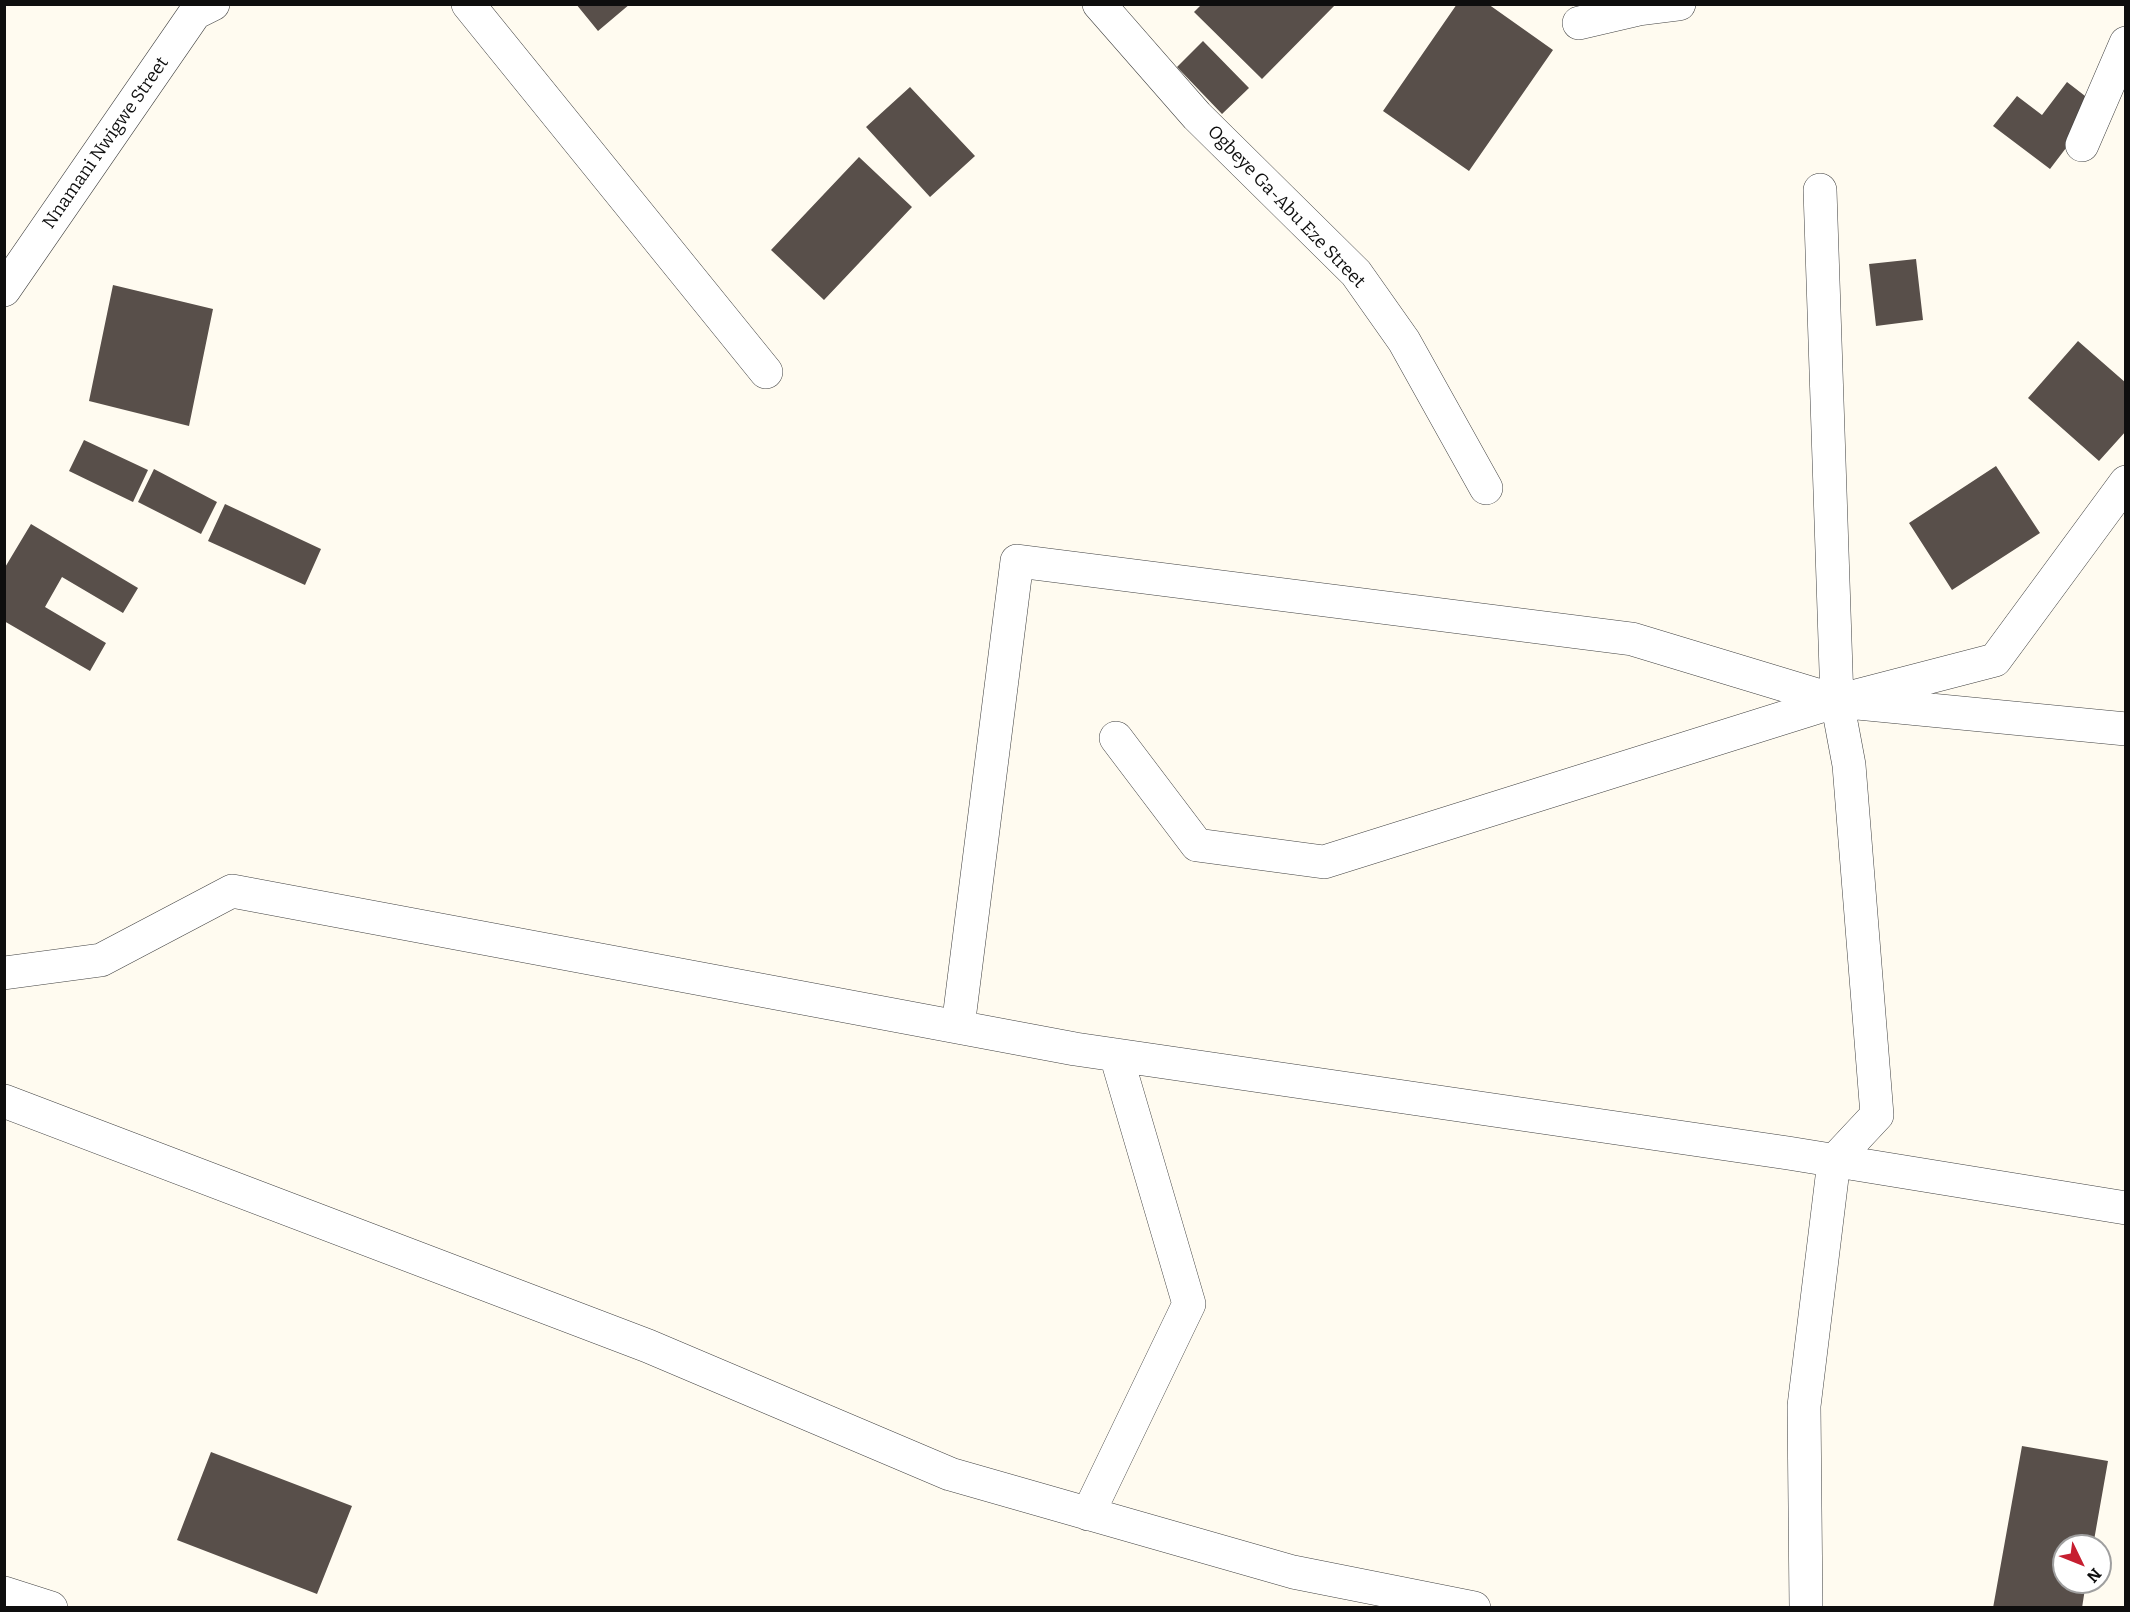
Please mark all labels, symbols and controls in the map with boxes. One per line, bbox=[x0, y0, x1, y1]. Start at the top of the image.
street label: Nnamani Nwigwe Street bbox=[38, 53, 174, 233]
street label: Ogbeye Ga-Abu Eze Street bbox=[1203, 121, 1369, 293]
north arrow bbox=[2052, 1534, 2112, 1594]
text: N bbox=[2083, 1564, 2105, 1586]

